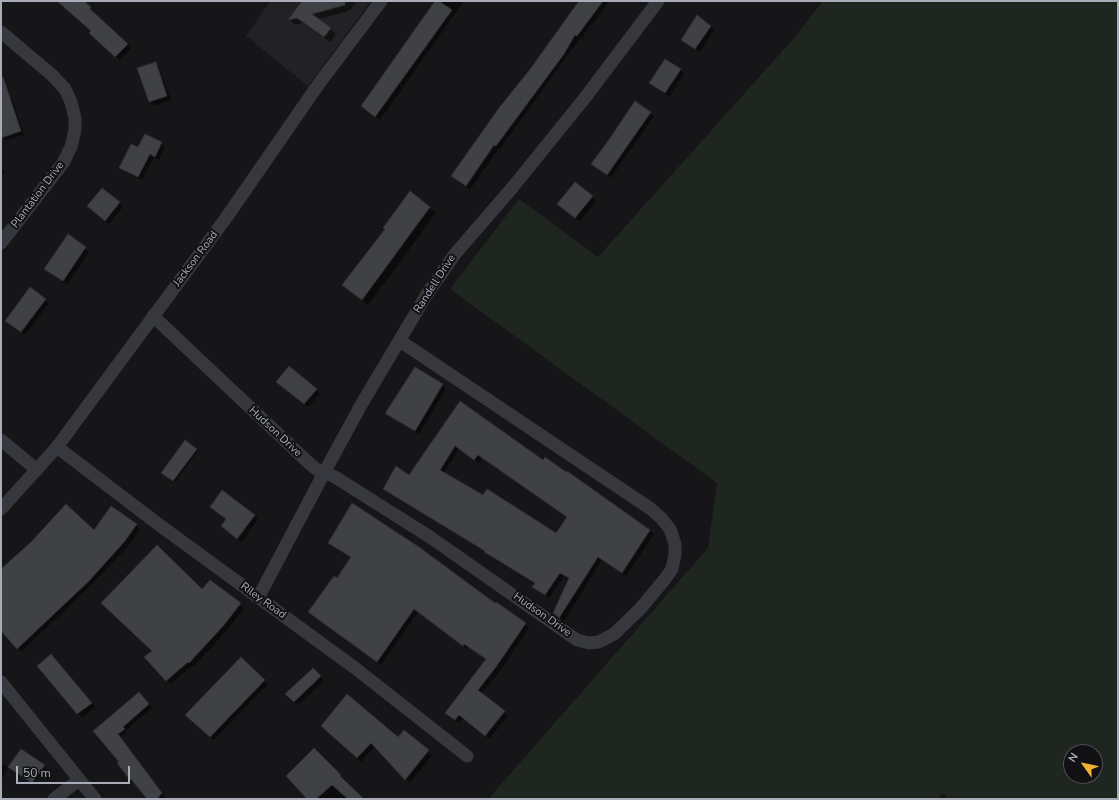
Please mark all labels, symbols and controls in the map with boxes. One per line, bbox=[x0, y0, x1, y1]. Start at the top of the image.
street label: Plantation Drive bbox=[9, 159, 67, 231]
street label: Jackson Road bbox=[171, 229, 221, 289]
street label: Randell Drive bbox=[411, 252, 459, 316]
street label: Hudson Drive bbox=[246, 404, 304, 460]
street label: Riley Road bbox=[238, 580, 288, 622]
street label: Hudson Drive bbox=[511, 590, 573, 640]
north arrow bbox=[1063, 744, 1103, 784]
text: N bbox=[1065, 750, 1082, 765]
scale bar bbox=[18, 758, 132, 784]
text: 50 m bbox=[23, 765, 51, 781]

